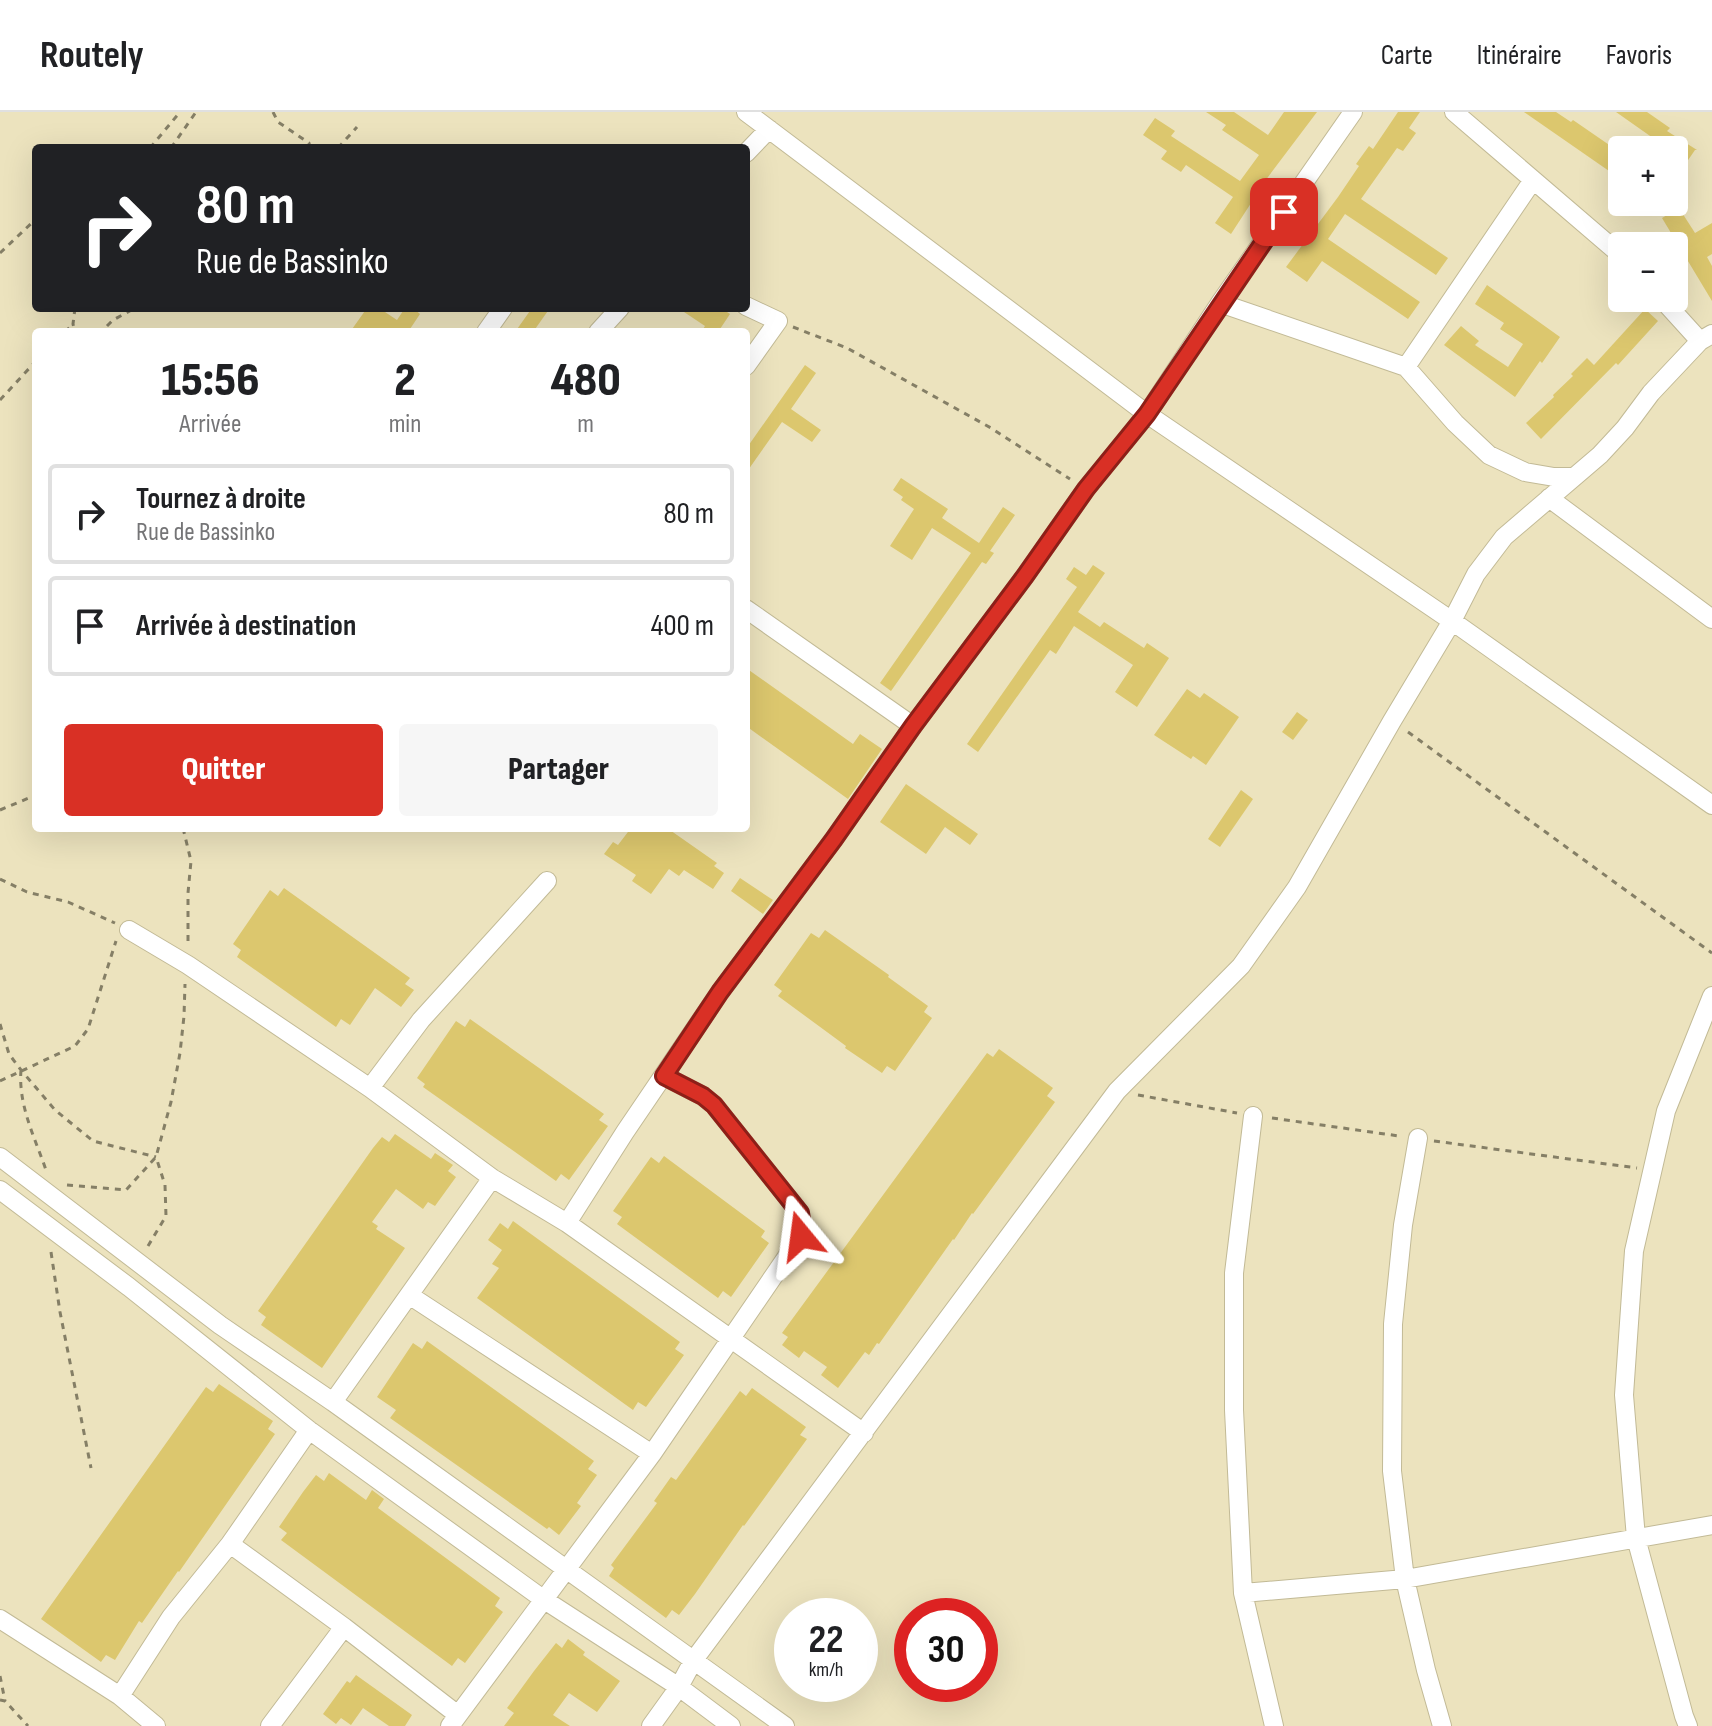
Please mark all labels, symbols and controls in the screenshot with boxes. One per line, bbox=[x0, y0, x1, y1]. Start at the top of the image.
text: Routely bbox=[40, 33, 144, 78]
text: Carte bbox=[1381, 39, 1433, 72]
text: Itinéraire bbox=[1477, 39, 1562, 72]
text: Favoris bbox=[1606, 39, 1672, 72]
map controls bbox=[1608, 136, 1688, 312]
button: + bbox=[1608, 136, 1688, 216]
text: 80 m bbox=[196, 173, 295, 240]
icon: right bbox=[64, 176, 168, 280]
pin bbox=[1250, 178, 1318, 246]
icon: arrive bbox=[1262, 190, 1306, 234]
button: − bbox=[1608, 232, 1688, 312]
text: Rue de Bassinko bbox=[196, 241, 389, 284]
text: 15:56 bbox=[161, 352, 259, 409]
text: 2 bbox=[394, 352, 416, 409]
text: 480 bbox=[550, 352, 621, 409]
text: Arrivée bbox=[179, 409, 241, 440]
text: min bbox=[389, 409, 421, 440]
text: m bbox=[577, 409, 594, 440]
text: Tournez à droite bbox=[136, 481, 306, 517]
icon: right bbox=[68, 492, 112, 536]
text: 80 m bbox=[663, 496, 714, 532]
text: Rue de Bassinko bbox=[136, 517, 275, 548]
icon: arrive bbox=[68, 604, 112, 648]
text: Arrivée à destination bbox=[136, 608, 356, 644]
text: 400 m bbox=[651, 608, 714, 644]
button: Quitter bbox=[64, 724, 383, 816]
button: Partager bbox=[399, 724, 718, 816]
position arrow bbox=[759, 1194, 843, 1278]
speed limit sign: 30 bbox=[894, 1598, 998, 1702]
text: 22 bbox=[808, 1616, 844, 1664]
text: km/h bbox=[809, 1658, 843, 1682]

